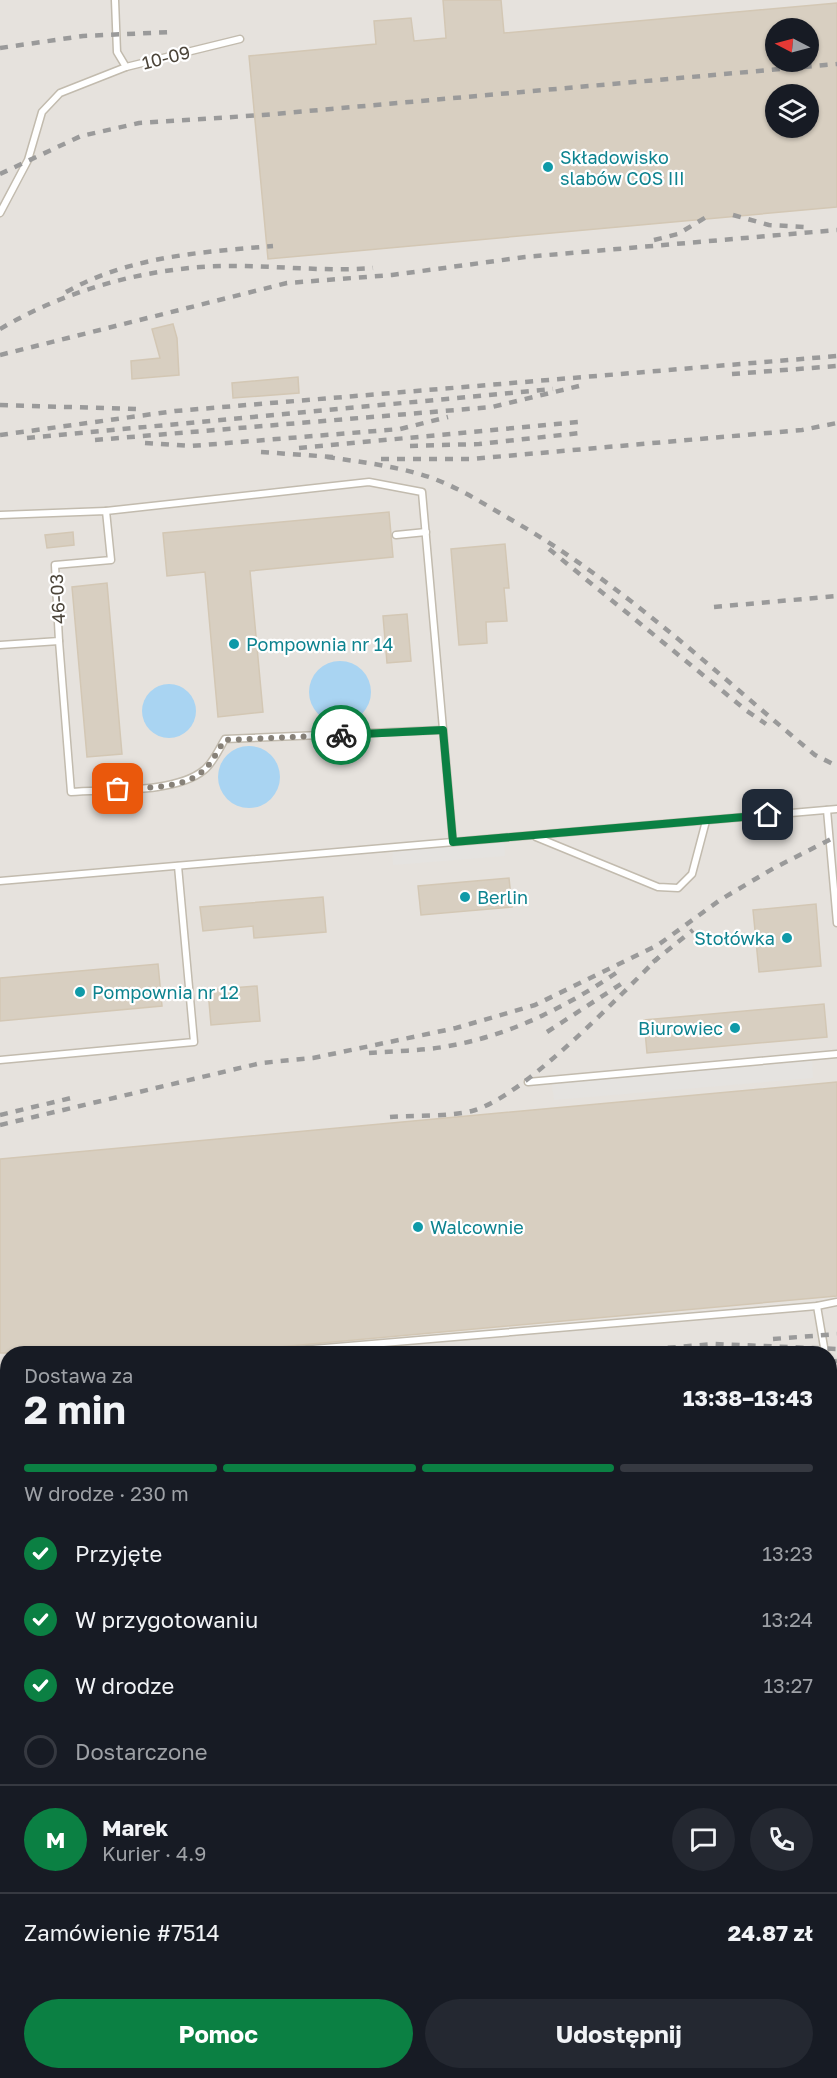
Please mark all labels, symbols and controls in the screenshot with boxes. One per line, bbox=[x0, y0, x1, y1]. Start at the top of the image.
north arrow bbox=[765, 18, 819, 72]
map controls bbox=[765, 18, 819, 138]
street label: 10-09 bbox=[140, 40, 192, 74]
button: layers bbox=[765, 84, 819, 138]
place label: Składowisko slabów COS III bbox=[560, 146, 685, 189]
marker: Składowisko slabów COS III bbox=[541, 160, 555, 174]
street label: 46-03 bbox=[45, 573, 69, 625]
place label: Pompownia nr 14 bbox=[246, 633, 393, 655]
marker: Pompownia nr 14 bbox=[227, 637, 241, 651]
courier bbox=[311, 705, 371, 765]
icon: bike bbox=[325, 719, 358, 752]
pin bbox=[92, 763, 143, 814]
icon: bag bbox=[101, 772, 134, 805]
pin bbox=[742, 789, 793, 840]
icon: home bbox=[751, 798, 784, 831]
place label: Berlin bbox=[477, 886, 528, 908]
marker: Berlin bbox=[458, 890, 472, 904]
place label: Stołówka bbox=[694, 927, 775, 949]
marker: Stołówka bbox=[780, 931, 794, 945]
place label: Pompownia nr 12 bbox=[92, 981, 239, 1003]
marker: Pompownia nr 12 bbox=[73, 985, 87, 999]
place label: Biurowiec bbox=[638, 1017, 723, 1039]
marker: Biurowiec bbox=[728, 1021, 742, 1035]
place label: Walcownie bbox=[430, 1216, 524, 1238]
marker: Walcownie bbox=[411, 1220, 425, 1234]
text: Dostawa za bbox=[24, 1363, 133, 1387]
text: 13:38–13:43 bbox=[683, 1384, 813, 1411]
text: 2 min bbox=[24, 1386, 126, 1433]
text: W drodze · 230 m bbox=[24, 1481, 189, 1505]
icon: check bbox=[24, 1537, 57, 1570]
text: Przyjęte bbox=[75, 1540, 162, 1567]
text: 13:23 bbox=[762, 1541, 813, 1565]
icon: check bbox=[24, 1603, 57, 1636]
text: W przygotowaniu bbox=[75, 1606, 258, 1633]
text: 13:24 bbox=[762, 1607, 813, 1631]
icon: check bbox=[24, 1669, 57, 1702]
text: W drodze bbox=[75, 1672, 174, 1699]
text: 13:27 bbox=[763, 1673, 813, 1697]
text: Dostarczone bbox=[75, 1738, 208, 1765]
button: chat bbox=[672, 1808, 735, 1871]
button: phone bbox=[750, 1808, 813, 1871]
text: Marek bbox=[102, 1814, 168, 1841]
text: M bbox=[46, 1826, 65, 1853]
text: Kurier · 4.9 bbox=[102, 1841, 206, 1865]
text: Zamówienie #7514 bbox=[24, 1919, 220, 1946]
text: 24.87 zł bbox=[728, 1919, 813, 1946]
button: Pomoc bbox=[24, 1999, 413, 2068]
button: Udostępnij bbox=[425, 1999, 813, 2068]

